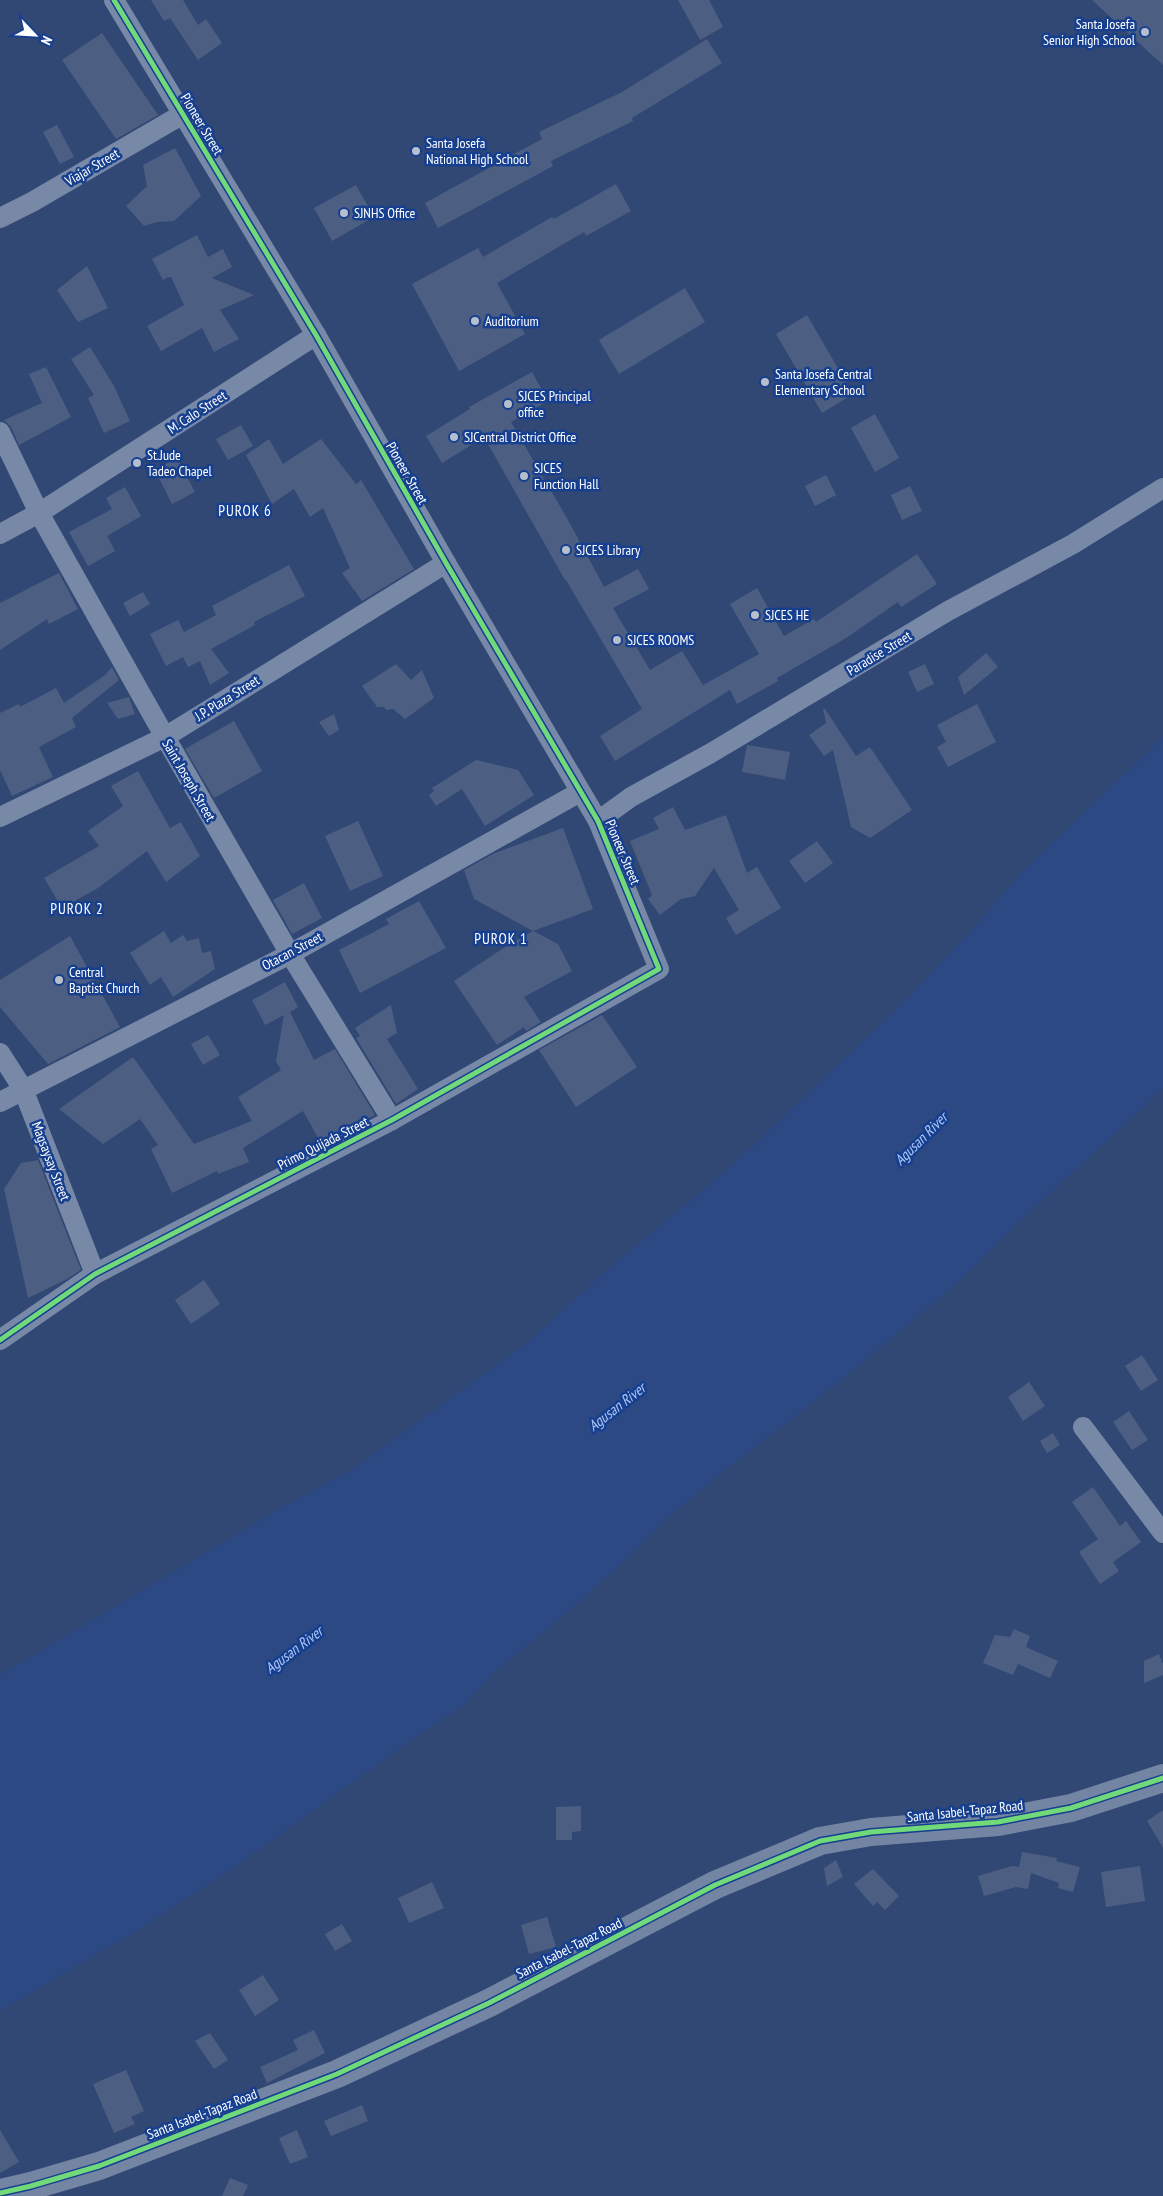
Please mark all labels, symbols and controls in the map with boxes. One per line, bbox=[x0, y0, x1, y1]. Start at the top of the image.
north arrow bbox=[10, 10, 60, 60]
place label: Santa Josefa Senior High School bbox=[1043, 15, 1136, 49]
marker: Santa Josefa Senior High School bbox=[1139, 26, 1151, 38]
text: N bbox=[37, 33, 57, 48]
street label: Pioneer Street bbox=[177, 90, 228, 158]
place label: Santa Josefa National High School bbox=[426, 134, 529, 168]
street label: Viajar Street bbox=[61, 144, 122, 190]
marker: Santa Josefa National High School bbox=[410, 145, 422, 157]
place label: SJNHS Office bbox=[354, 204, 416, 222]
marker: SJNHS Office bbox=[338, 207, 350, 219]
place label: Auditorium bbox=[485, 312, 539, 330]
marker: Auditorium bbox=[469, 315, 481, 327]
place label: Santa Josefa Central Elementary School bbox=[775, 365, 872, 399]
marker: Santa Josefa Central Elementary School bbox=[759, 376, 771, 388]
street label: M. Calo Street bbox=[164, 386, 230, 438]
place label: SJCES Principal office bbox=[518, 387, 591, 421]
marker: SJCES Principal office bbox=[502, 398, 514, 410]
place label: SJCentral District Office bbox=[464, 428, 577, 446]
marker: SJCentral District Office bbox=[448, 431, 460, 443]
street label: Pioneer Street bbox=[382, 439, 432, 507]
place label: St.Jude Tadeo Chapel bbox=[147, 446, 212, 480]
marker: St.Jude Tadeo Chapel bbox=[131, 457, 143, 469]
place label: SJCES Function Hall bbox=[534, 459, 599, 493]
marker: SJCES Function Hall bbox=[518, 470, 530, 482]
district label: PUROK 6 bbox=[218, 501, 272, 520]
place label: SJCES Library bbox=[576, 541, 641, 559]
marker: SJCES Library bbox=[560, 544, 572, 556]
place label: SJCES HE bbox=[765, 606, 809, 624]
marker: SJCES HE bbox=[749, 609, 761, 621]
street label: Paradise Street bbox=[843, 627, 915, 679]
place label: SJCES ROOMS bbox=[627, 631, 694, 649]
marker: SJCES ROOMS bbox=[611, 634, 623, 646]
street label: J.P. Plaza Street bbox=[190, 671, 263, 726]
street label: Saint Joseph Street bbox=[158, 736, 220, 824]
street label: Pioneer Street bbox=[601, 817, 645, 887]
district label: PUROK 2 bbox=[50, 899, 104, 918]
street label: Otacan Street bbox=[259, 928, 325, 974]
district label: PUROK 1 bbox=[474, 929, 528, 948]
place label: Central Baptist Church bbox=[69, 963, 139, 997]
marker: Central Baptist Church bbox=[53, 974, 65, 986]
water label: Agusan River bbox=[890, 1107, 953, 1169]
street label: Primo Quijada Street bbox=[274, 1112, 372, 1174]
street label: Magsaysay Street bbox=[28, 1119, 74, 1203]
water label: Agusan River bbox=[584, 1377, 651, 1435]
water label: Agusan River bbox=[261, 1621, 328, 1677]
street label: Santa Isabel-Tapaz Road bbox=[906, 1796, 1024, 1826]
street label: Santa Isabel-Tapaz Road bbox=[513, 1914, 625, 1982]
street label: Santa Isabel-Tapaz Road bbox=[144, 2085, 260, 2143]

